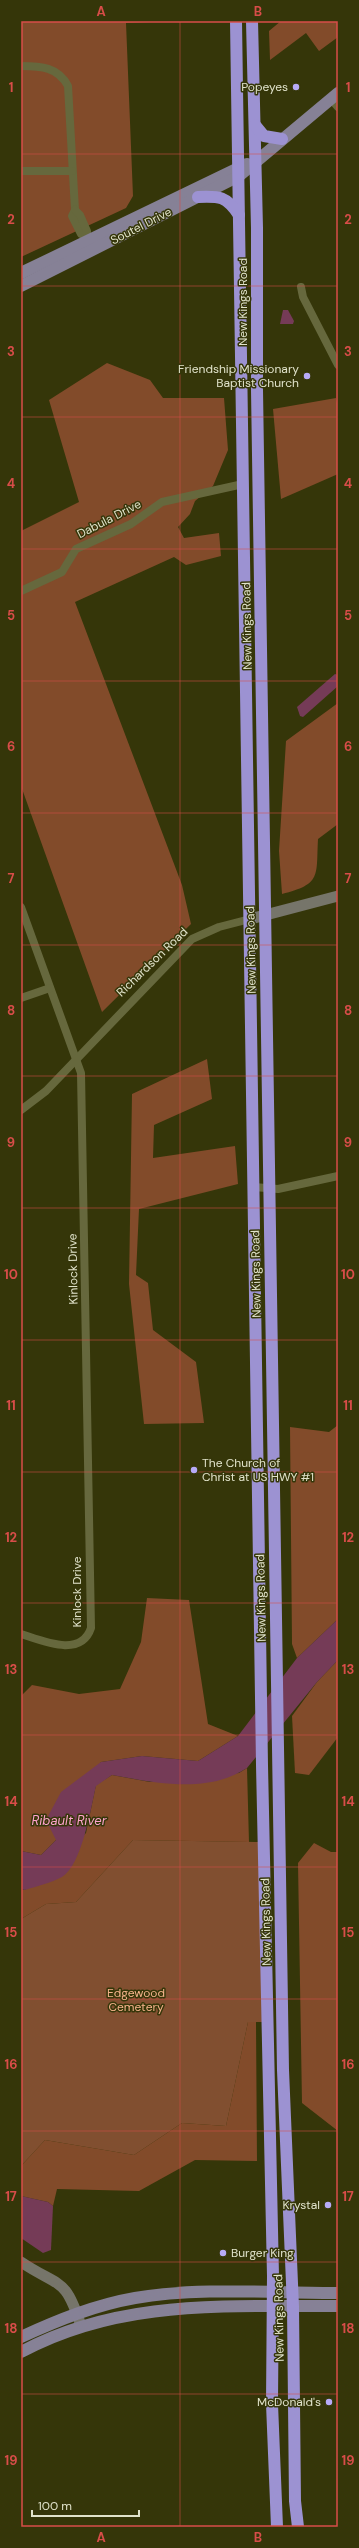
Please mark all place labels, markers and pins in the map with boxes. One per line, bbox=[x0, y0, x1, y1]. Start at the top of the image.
place label: Popeyes bbox=[241, 79, 288, 95]
marker: Popeyes bbox=[291, 82, 301, 92]
place label: Friendship Missionary Baptist Church bbox=[178, 361, 299, 391]
marker: Friendship Missionary Baptist Church bbox=[302, 371, 312, 381]
place label: The Church of Christ at US HWY #1 bbox=[202, 1455, 314, 1485]
marker: The Church of Christ at US HWY #1 bbox=[189, 1465, 199, 1475]
place label: Krystal bbox=[283, 2197, 320, 2213]
marker: Krystal bbox=[323, 2200, 333, 2210]
place label: Burger King bbox=[231, 2245, 294, 2261]
marker: Burger King bbox=[218, 2248, 228, 2258]
place label: McDonald's bbox=[257, 2394, 321, 2410]
marker: McDonald's bbox=[324, 2397, 334, 2407]

